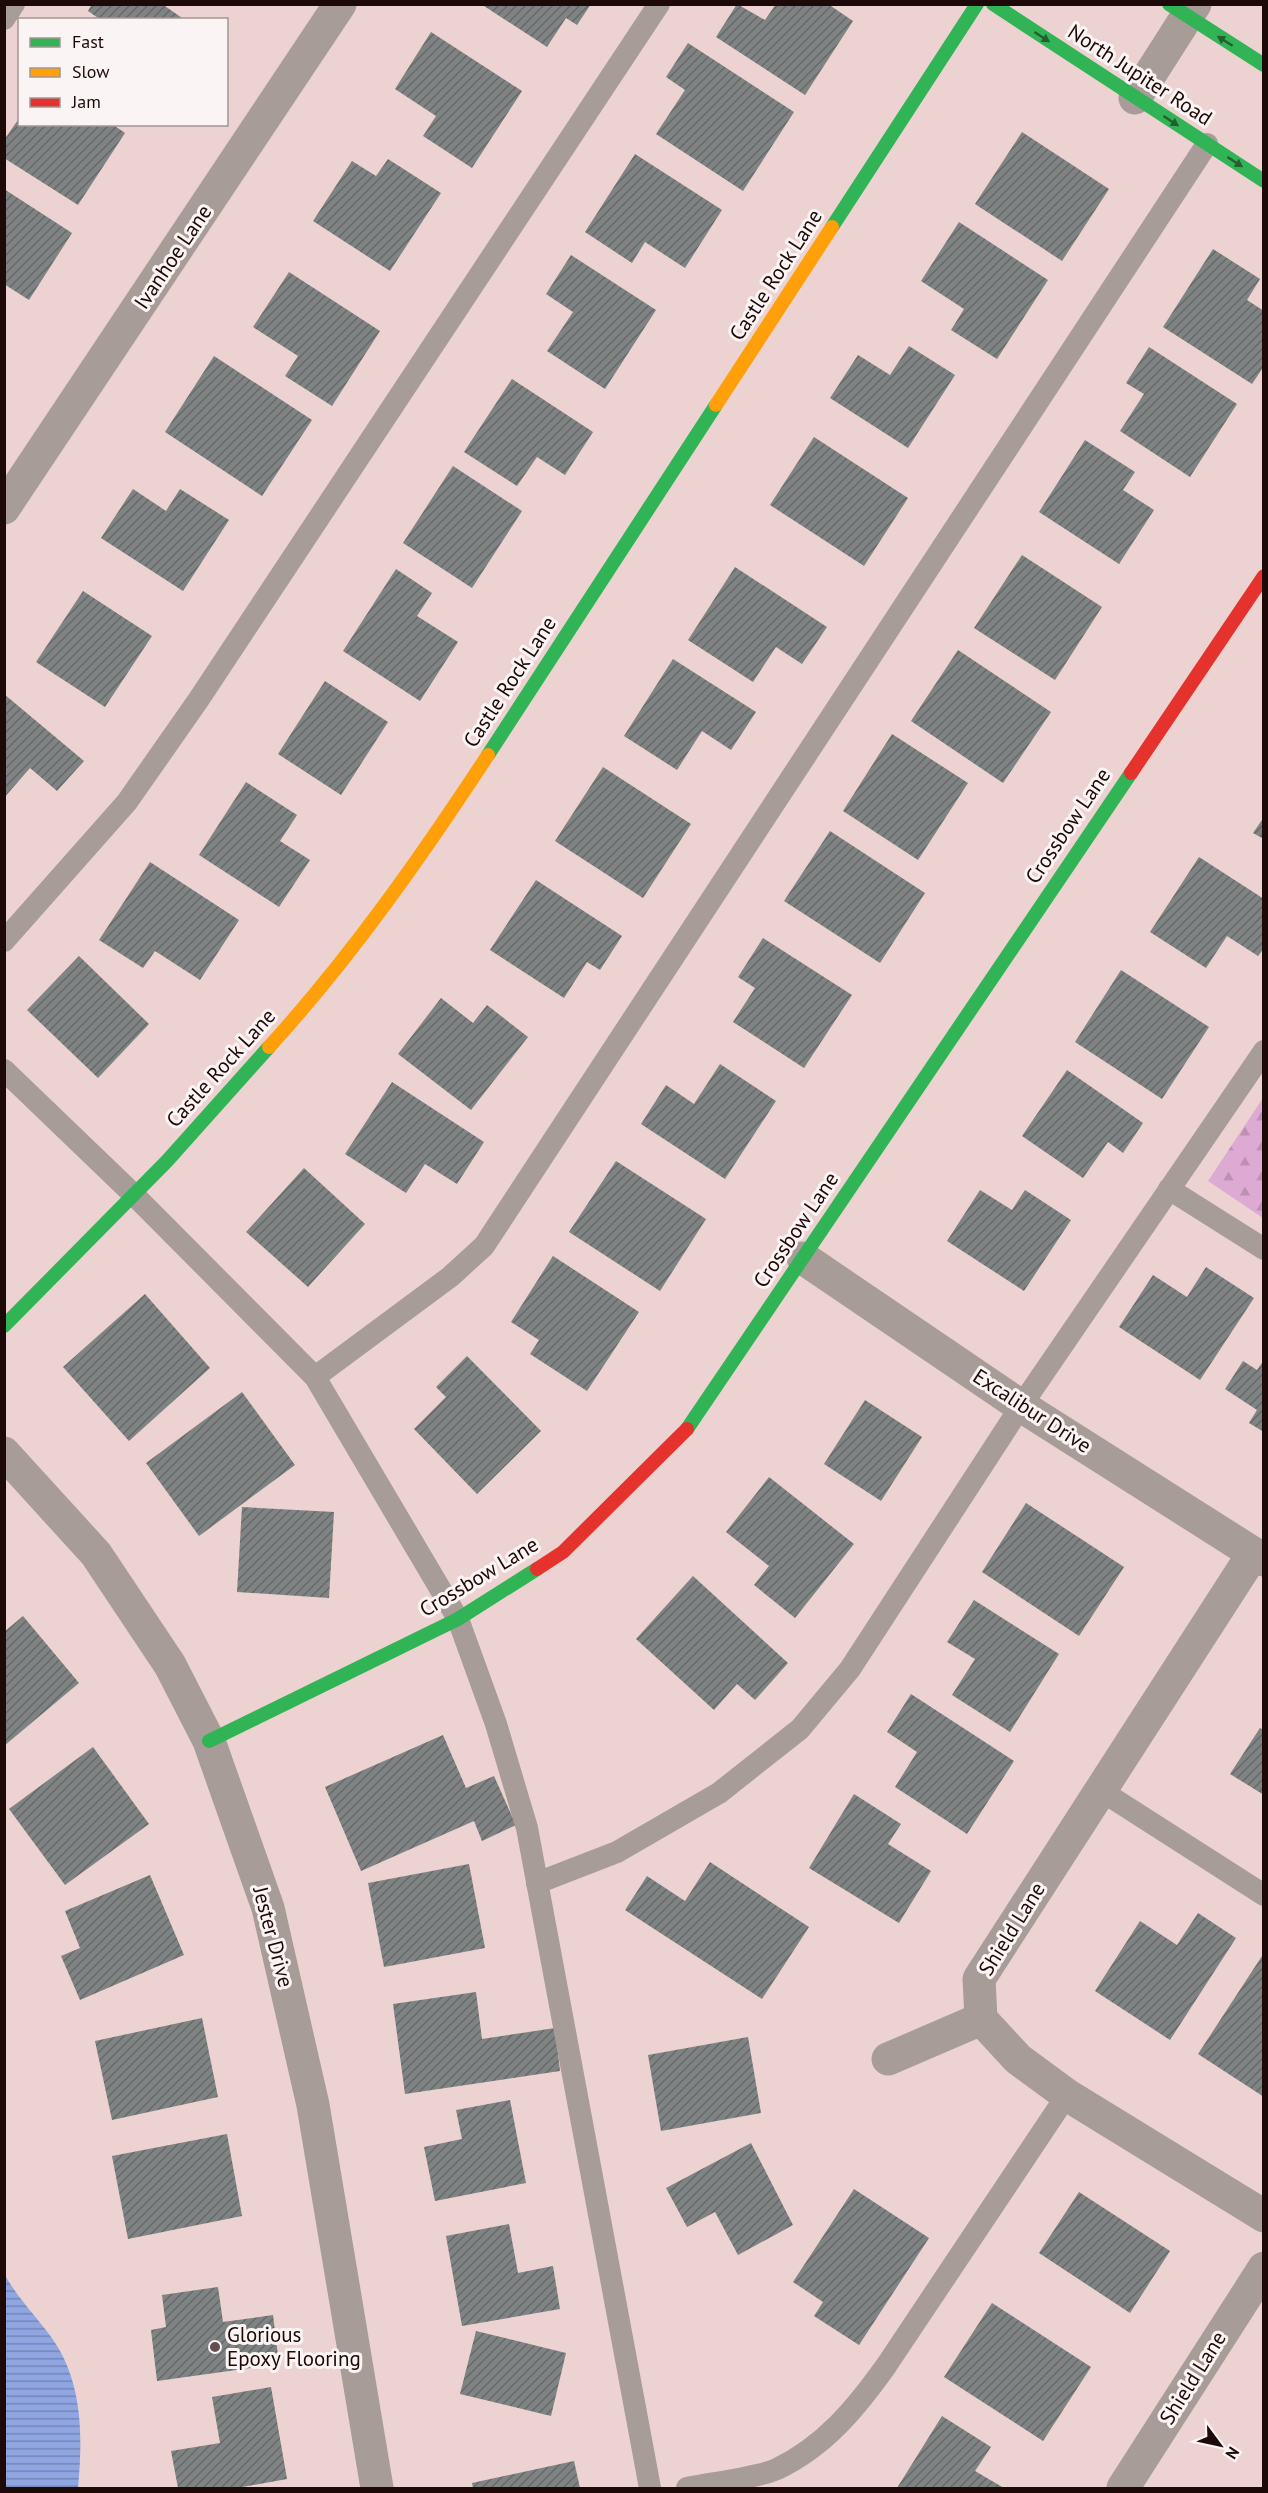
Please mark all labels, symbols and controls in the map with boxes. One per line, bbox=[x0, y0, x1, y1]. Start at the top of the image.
legend bbox=[18, 18, 228, 126]
street label: North Jupiter Road bbox=[1063, 18, 1217, 131]
text: Fast bbox=[72, 30, 104, 53]
one-way arrow bbox=[1034, 31, 1050, 42]
one-way arrow bbox=[1217, 35, 1233, 46]
text: Slow bbox=[72, 60, 110, 83]
text: Jam bbox=[71, 90, 101, 113]
one-way arrow bbox=[1163, 115, 1179, 126]
one-way arrow bbox=[1227, 157, 1243, 168]
street label: Ivanhoe Lane bbox=[128, 199, 217, 314]
street label: Castle Rock Lane bbox=[723, 204, 828, 345]
street label: Castle Rock Lane bbox=[457, 611, 562, 752]
street label: Crossbow Lane bbox=[1019, 763, 1116, 889]
street label: Castle Rock Lane bbox=[160, 1003, 281, 1133]
street label: Crossbow Lane bbox=[747, 1167, 844, 1293]
street label: Excalibur Drive bbox=[968, 1362, 1097, 1459]
street label: Crossbow Lane bbox=[415, 1531, 543, 1623]
street label: Shield Lane bbox=[972, 1877, 1051, 1980]
street label: Jester Drive bbox=[247, 1883, 300, 1990]
place label: Glorious Epoxy Flooring bbox=[227, 2321, 361, 2372]
street label: Shield Lane bbox=[1153, 2326, 1232, 2429]
marker: Glorious Epoxy Flooring bbox=[208, 2340, 222, 2354]
north arrow bbox=[1190, 2415, 1250, 2475]
text: N bbox=[1221, 2443, 1244, 2463]

